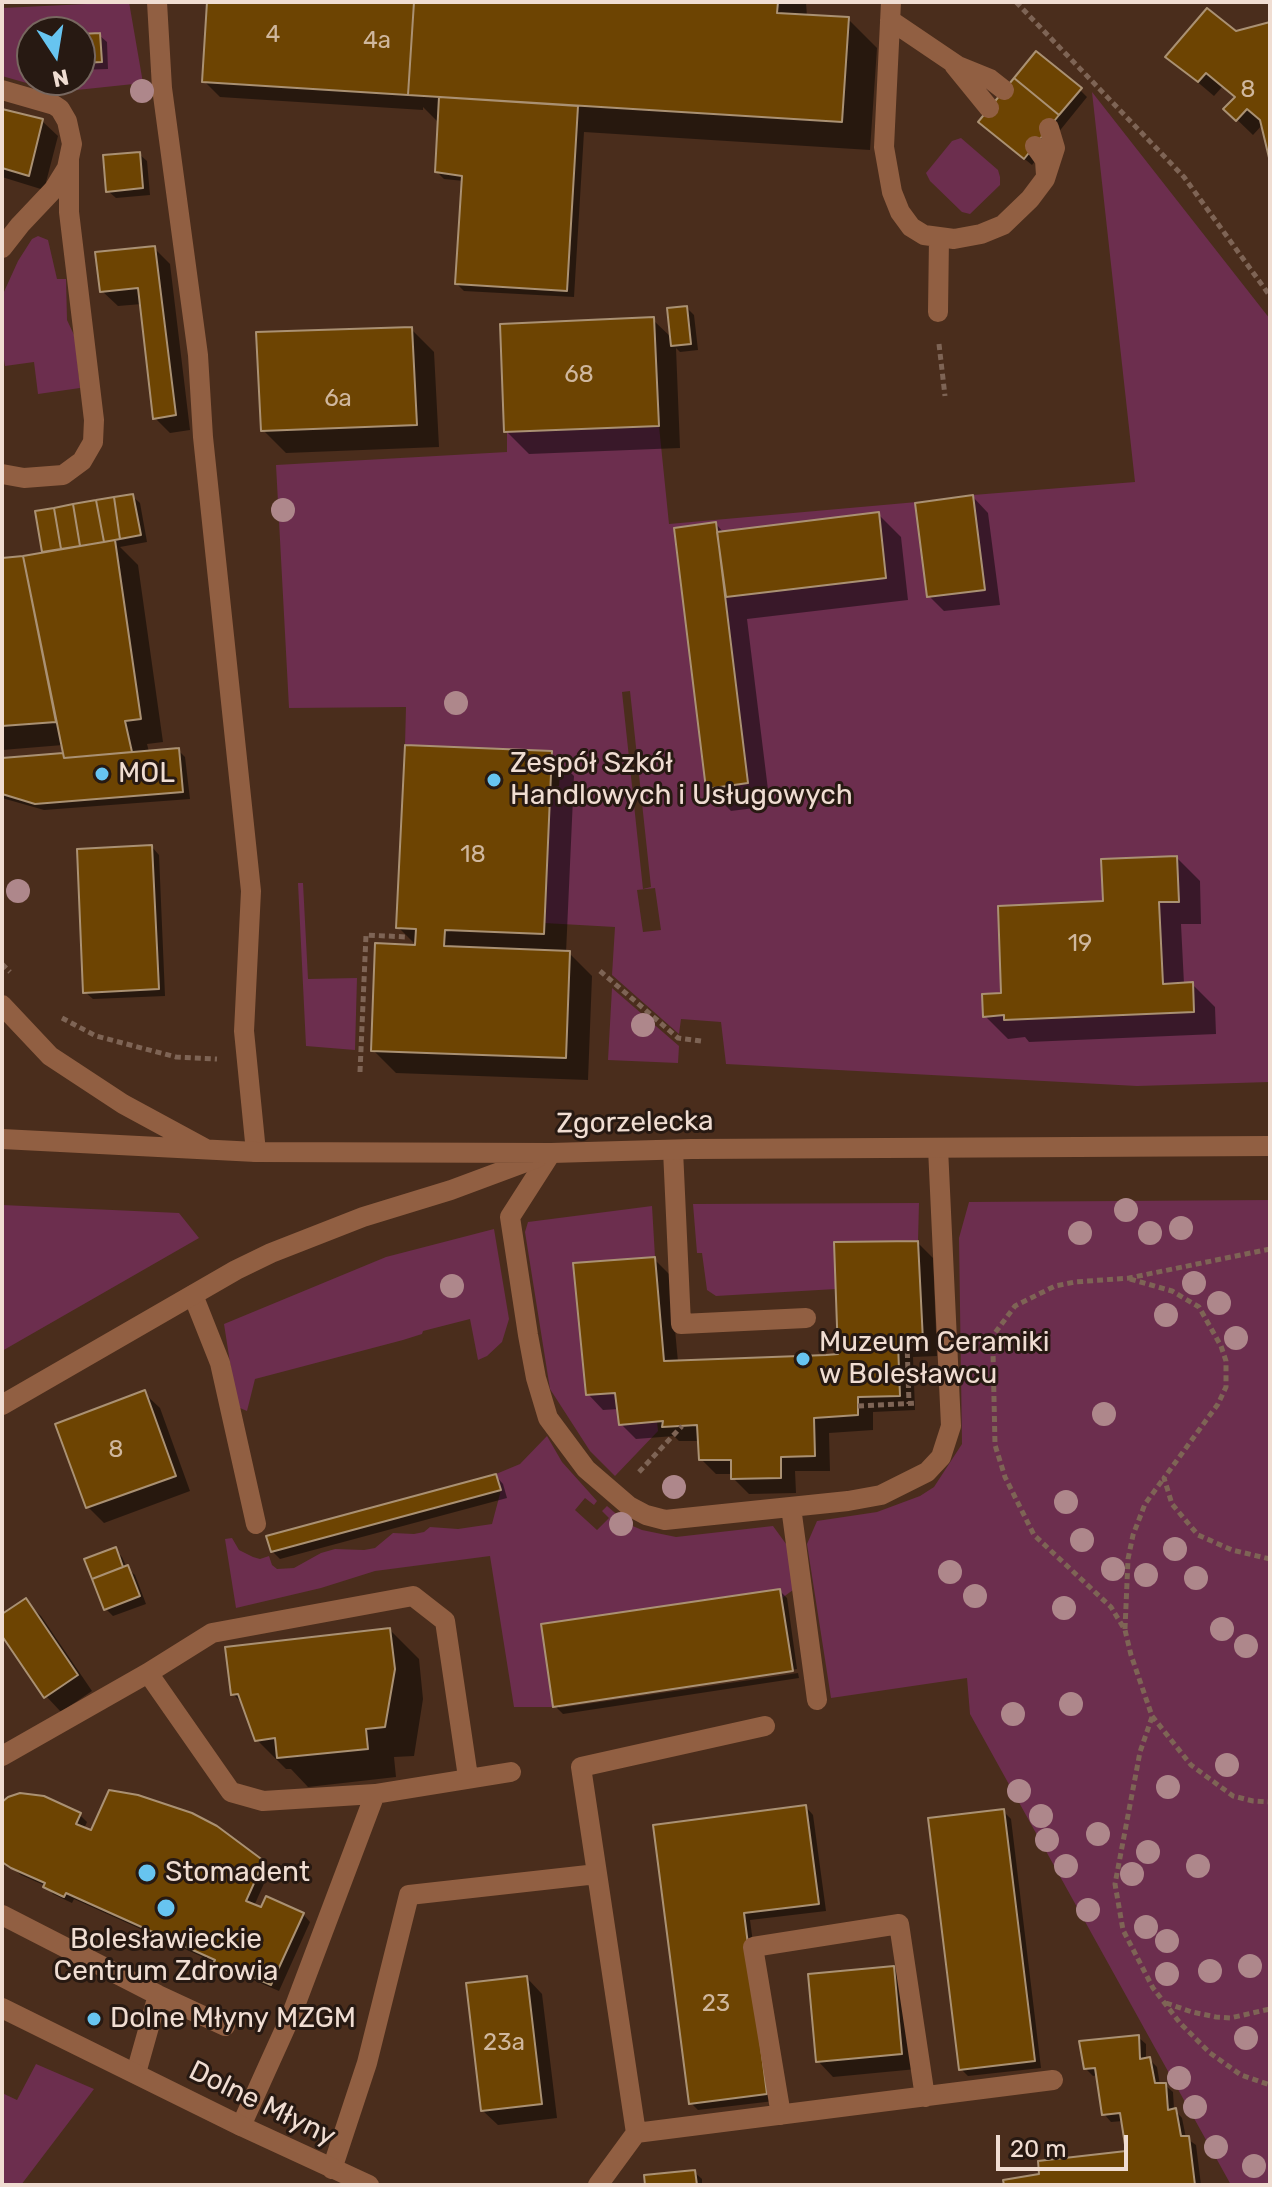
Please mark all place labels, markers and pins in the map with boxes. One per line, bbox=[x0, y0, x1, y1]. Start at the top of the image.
place label: Zespół Szkół Handlowych i Usługowych bbox=[510, 747, 853, 813]
place label: MOL bbox=[118, 757, 175, 791]
marker: MOL bbox=[93, 765, 111, 783]
marker: Zespół Szkół Handlowych i Usługowych bbox=[485, 771, 503, 789]
place label: Muzeum Ceramiki w Bolesławcu bbox=[819, 1326, 1050, 1392]
marker: Muzeum Ceramiki w Bolesławcu bbox=[794, 1350, 812, 1368]
place label: Stomadent bbox=[165, 1856, 310, 1890]
marker: Stomadent bbox=[136, 1862, 158, 1884]
marker: Bolesławieckie Centrum Zdrowia bbox=[155, 1897, 177, 1919]
place label: Bolesławieckie Centrum Zdrowia bbox=[53, 1923, 279, 1989]
place label: Dolne Młyny MZGM bbox=[110, 2002, 356, 2036]
marker: Dolne Młyny MZGM bbox=[85, 2010, 103, 2028]

